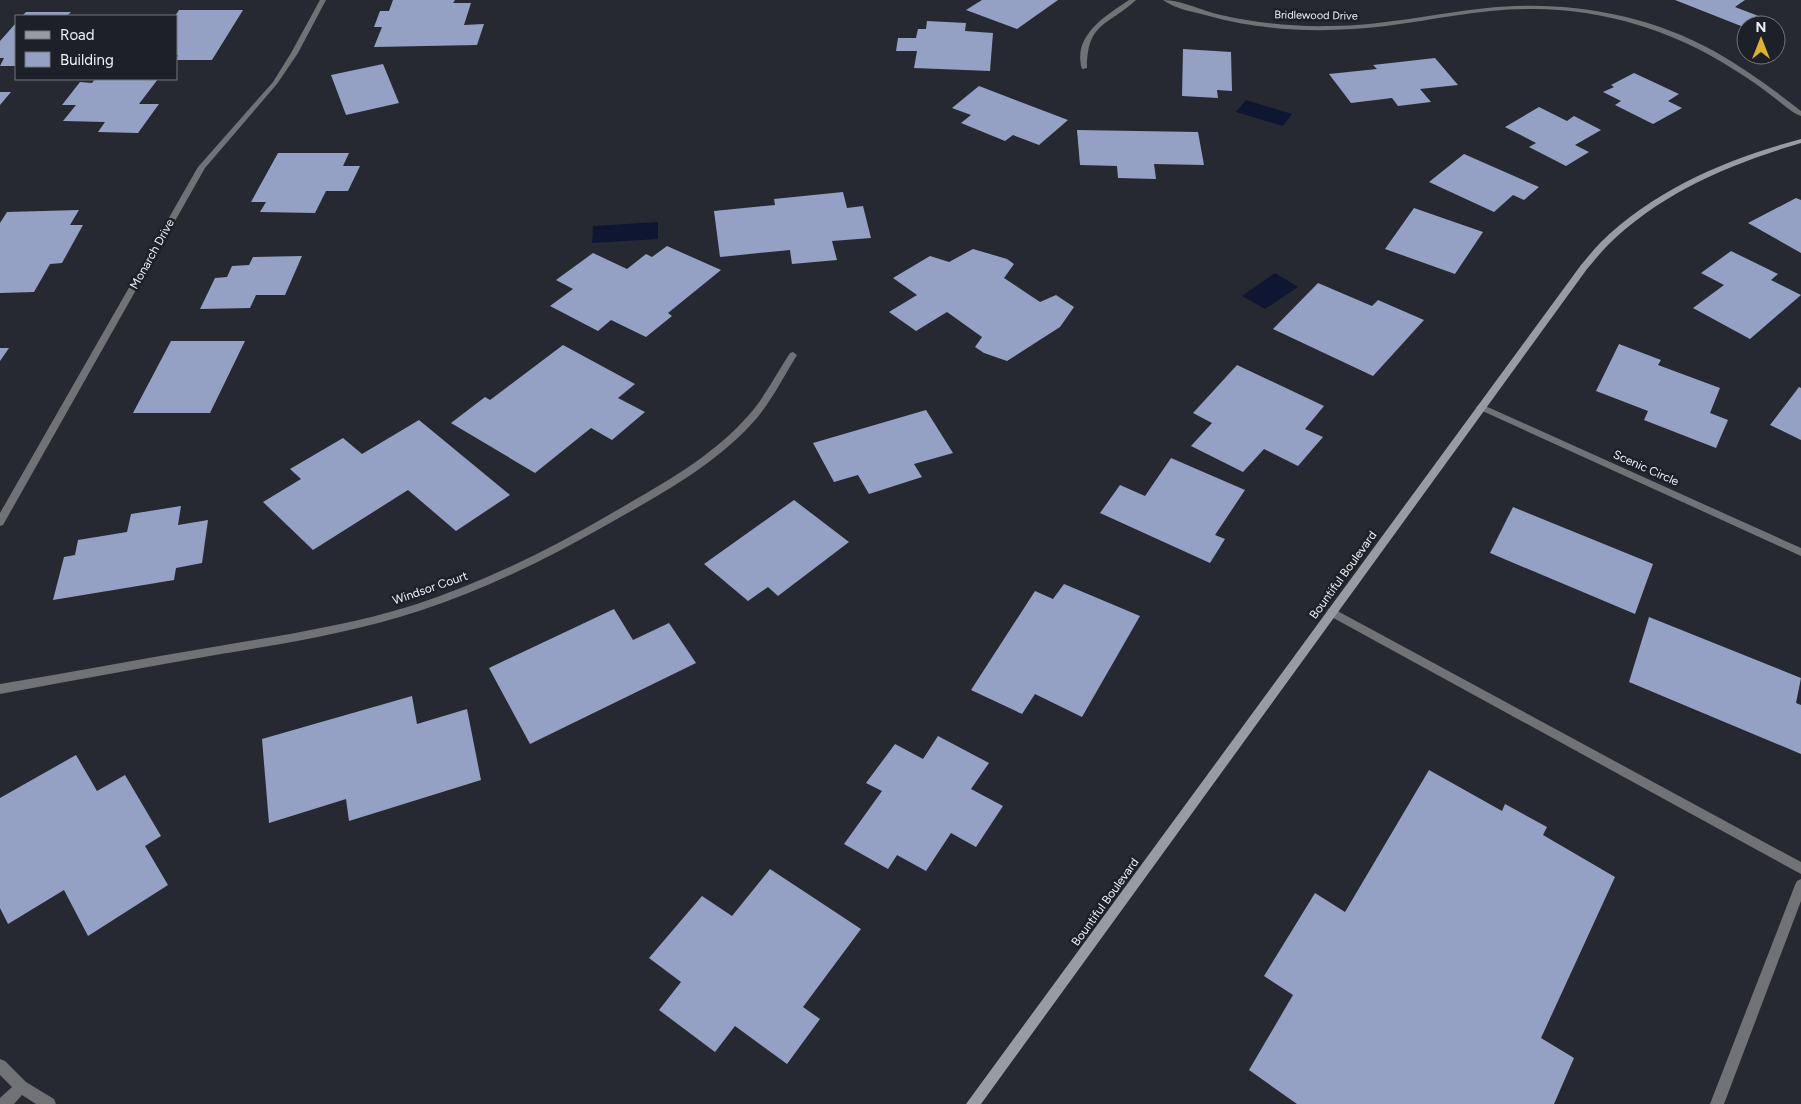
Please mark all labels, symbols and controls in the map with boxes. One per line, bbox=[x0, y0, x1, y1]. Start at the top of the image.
street label: Bridlewood Drive bbox=[1274, 8, 1358, 23]
legend bbox=[15, 15, 178, 80]
north arrow bbox=[1736, 15, 1786, 65]
text: N bbox=[1756, 19, 1766, 36]
text: Road bbox=[60, 26, 95, 44]
text: Building bbox=[60, 51, 114, 69]
street label: Monarch Drive bbox=[127, 216, 177, 291]
street label: Scenic Circle bbox=[1611, 447, 1681, 489]
street label: Bountiful Boulevard bbox=[1306, 528, 1380, 622]
street label: Windsor Court bbox=[391, 568, 470, 607]
street label: Bountiful Boulevard bbox=[1068, 855, 1142, 949]

